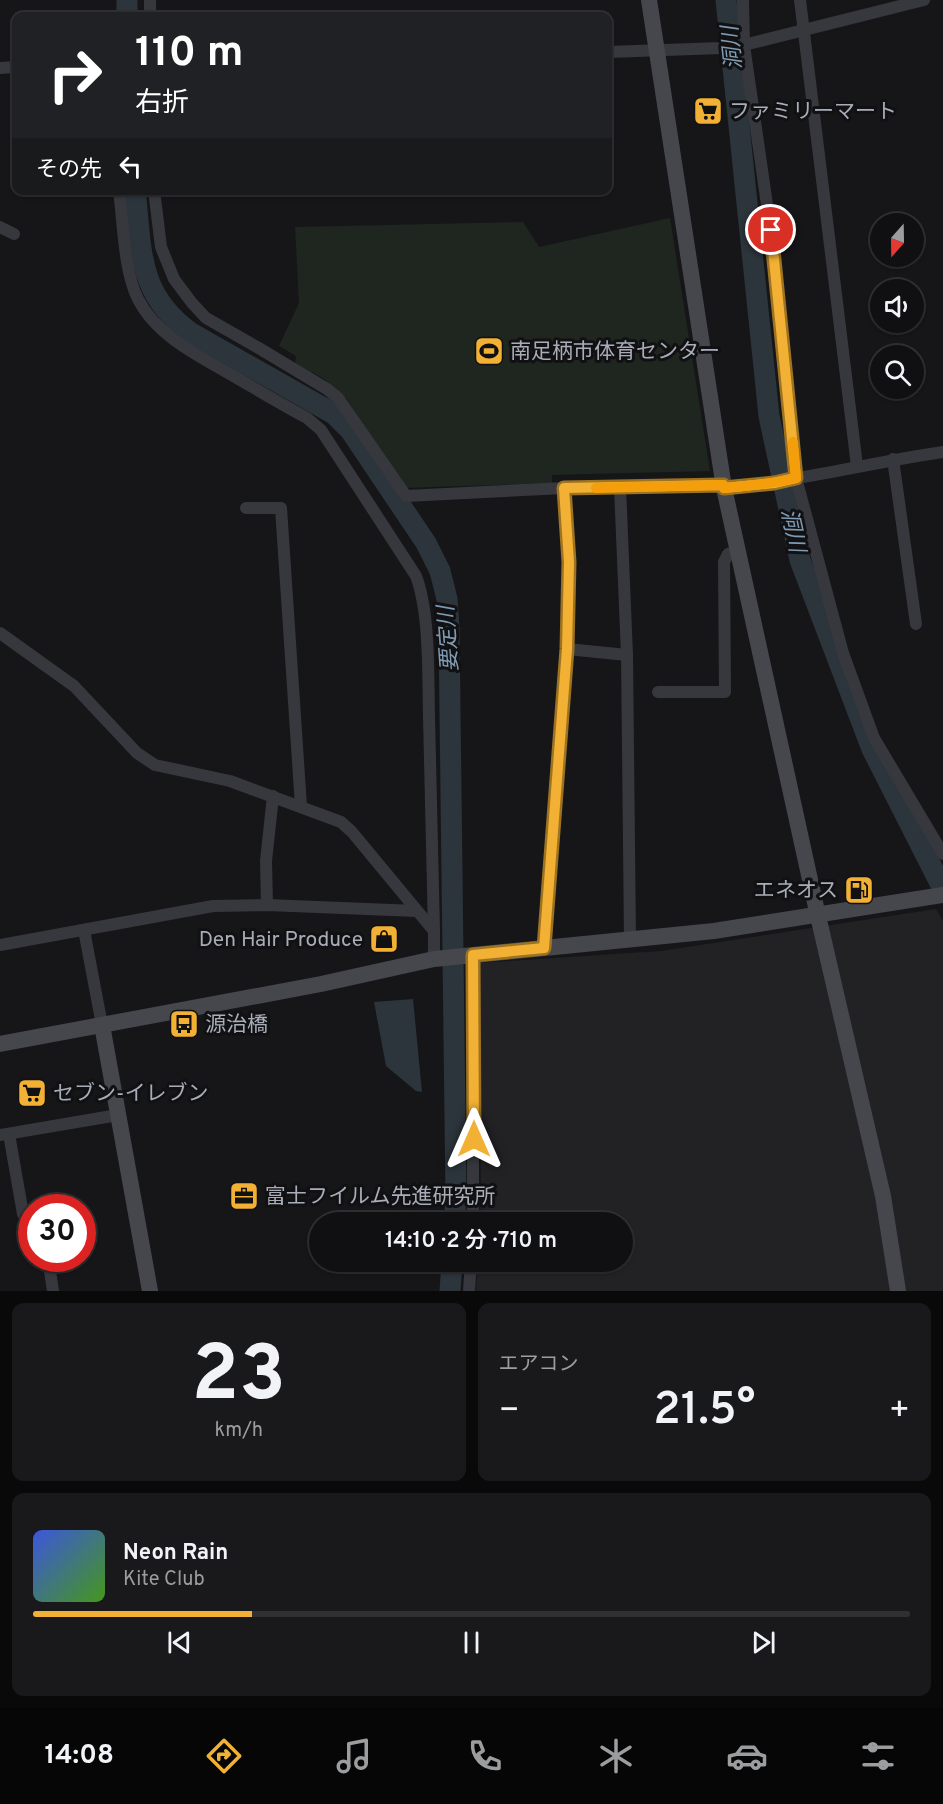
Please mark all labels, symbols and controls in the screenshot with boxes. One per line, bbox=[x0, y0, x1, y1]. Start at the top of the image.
water label: 洞川 bbox=[718, 22, 749, 71]
text: 110 m bbox=[135, 28, 244, 81]
icon: right bbox=[36, 36, 114, 114]
text: 右折 bbox=[135, 87, 189, 121]
supermarket icon: ファミリーマート bbox=[692, 95, 724, 127]
place label: ファミリーマート bbox=[729, 99, 897, 126]
icon: left bbox=[114, 150, 147, 183]
text: その先 bbox=[36, 157, 102, 184]
pin bbox=[745, 204, 796, 255]
icon: arrive bbox=[754, 213, 787, 246]
north arrow bbox=[870, 213, 924, 267]
map controls bbox=[870, 213, 924, 399]
button: sound bbox=[870, 279, 924, 333]
sports icon: 南足柄市体育センター bbox=[473, 335, 505, 367]
place label: 南足柄市体育センター bbox=[510, 339, 720, 366]
button: search bbox=[870, 345, 924, 399]
water label: 洞川 bbox=[774, 506, 810, 557]
water label: 要定川 bbox=[434, 603, 465, 673]
fuel station icon: エネオス bbox=[843, 874, 875, 906]
place label: エネオス bbox=[754, 878, 838, 905]
shop icon: Den Hair Produce bbox=[368, 923, 400, 955]
place label: Den Hair Produce bbox=[199, 927, 363, 954]
bus stop icon: 源治橋 bbox=[168, 1008, 200, 1040]
place label: 源治橋 bbox=[205, 1012, 268, 1039]
supermarket icon: セブン-イレブン bbox=[16, 1077, 48, 1109]
place label: セブン-イレブン bbox=[53, 1081, 208, 1108]
position arrow bbox=[442, 1107, 506, 1171]
office icon: 富士フイルム先進研究所 bbox=[228, 1180, 260, 1212]
place label: 富士フイルム先進研究所 bbox=[265, 1184, 496, 1211]
speed limit sign: 30 bbox=[18, 1194, 96, 1272]
text: 14:10 · 2 分 · 710 m bbox=[385, 1228, 557, 1255]
text: 23 bbox=[192, 1329, 286, 1428]
text: エアコン bbox=[499, 1352, 579, 1378]
text: 21.5° bbox=[653, 1383, 755, 1440]
text: − bbox=[499, 1391, 520, 1433]
text: + bbox=[889, 1391, 910, 1433]
text: km/h bbox=[214, 1418, 263, 1444]
text: Neon Rain bbox=[123, 1540, 228, 1567]
text: Kite Club bbox=[123, 1567, 205, 1593]
icon: previous bbox=[163, 1626, 196, 1659]
icon: pause bbox=[455, 1626, 488, 1659]
icon: next bbox=[747, 1626, 780, 1659]
icon: directions bbox=[203, 1735, 245, 1777]
icon: music bbox=[333, 1735, 375, 1777]
icon: phone bbox=[464, 1735, 506, 1777]
icon: climate bbox=[595, 1735, 637, 1777]
icon: car bbox=[726, 1735, 768, 1777]
icon: filters bbox=[857, 1735, 899, 1777]
text: 14:08 bbox=[44, 1739, 114, 1773]

